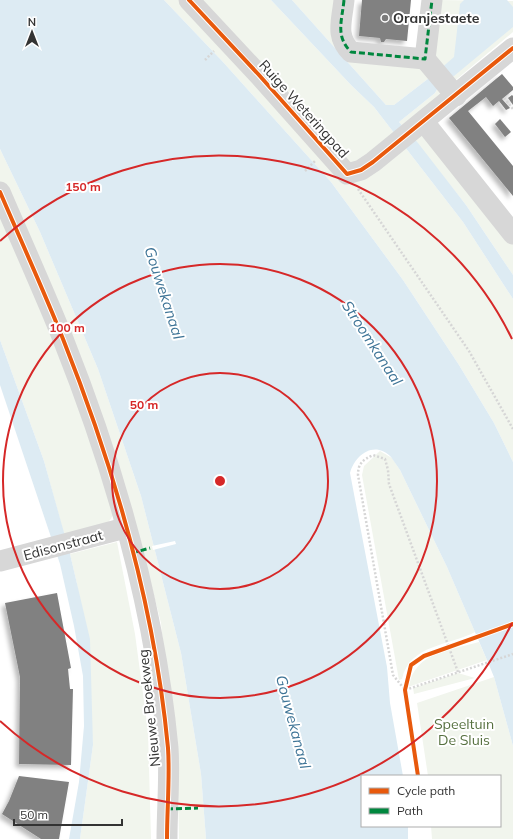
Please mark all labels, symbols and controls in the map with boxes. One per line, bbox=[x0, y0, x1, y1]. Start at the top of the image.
place label: Oranjestaete bbox=[393, 9, 480, 27]
north arrow bbox=[12, 12, 52, 52]
marker: Oranjestaete bbox=[380, 13, 390, 23]
text: N bbox=[28, 15, 36, 29]
street label: Ruige Weteringpad bbox=[255, 56, 353, 162]
text: 150 m bbox=[65, 179, 101, 194]
water label: Gouwekanaal bbox=[141, 244, 189, 342]
water label: Stroomkanaal bbox=[338, 297, 407, 389]
text: 100 m bbox=[49, 320, 85, 335]
text: 50 m bbox=[130, 397, 158, 412]
centre of rings bbox=[213, 474, 227, 488]
street label: Edisonstraat bbox=[21, 526, 105, 564]
street label: Nieuwe Broekweg bbox=[134, 648, 164, 768]
water label: Gouwekanaal bbox=[272, 673, 315, 771]
park label: Speeltuin De Sluis bbox=[434, 715, 494, 749]
legend bbox=[361, 775, 501, 827]
text: Cycle path bbox=[397, 783, 455, 798]
scale bar bbox=[14, 801, 122, 827]
text: Path bbox=[397, 803, 423, 818]
text: 50 m bbox=[20, 807, 48, 822]

